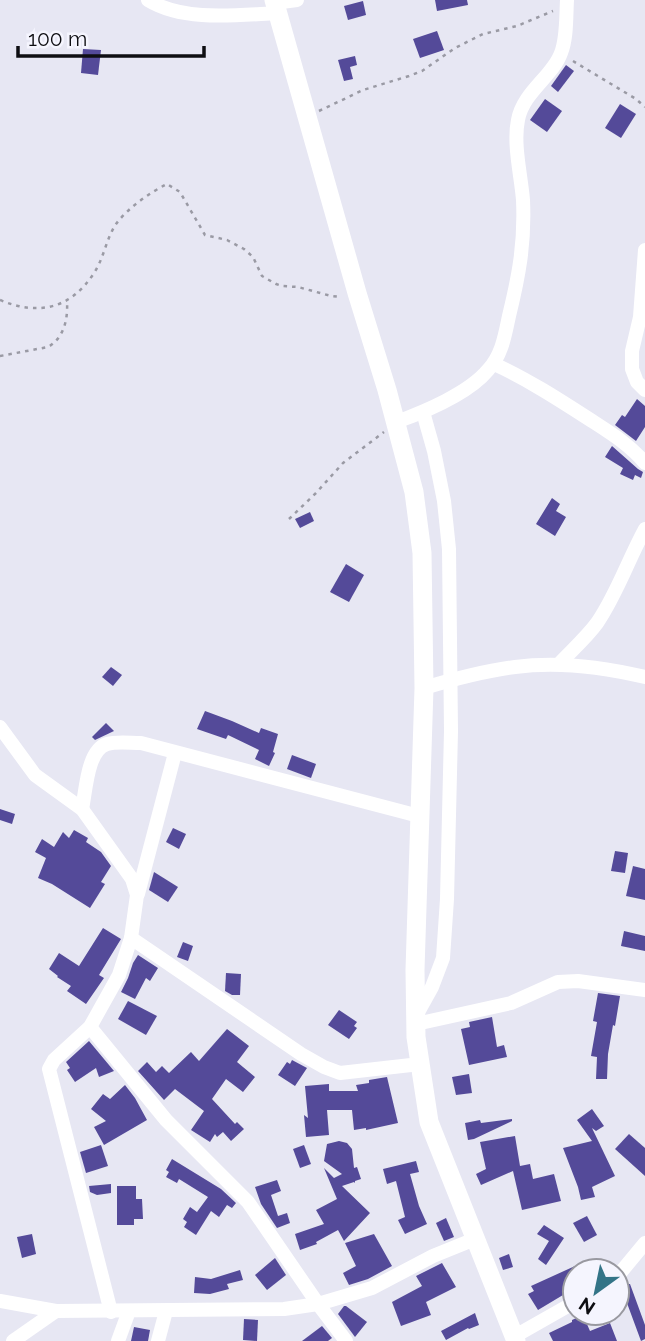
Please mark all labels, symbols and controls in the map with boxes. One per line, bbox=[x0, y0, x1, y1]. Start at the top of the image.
scale bar bbox=[18, 14, 203, 58]
text: 100 m bbox=[28, 26, 87, 51]
north arrow bbox=[561, 1257, 631, 1327]
text: N bbox=[575, 1293, 599, 1319]

